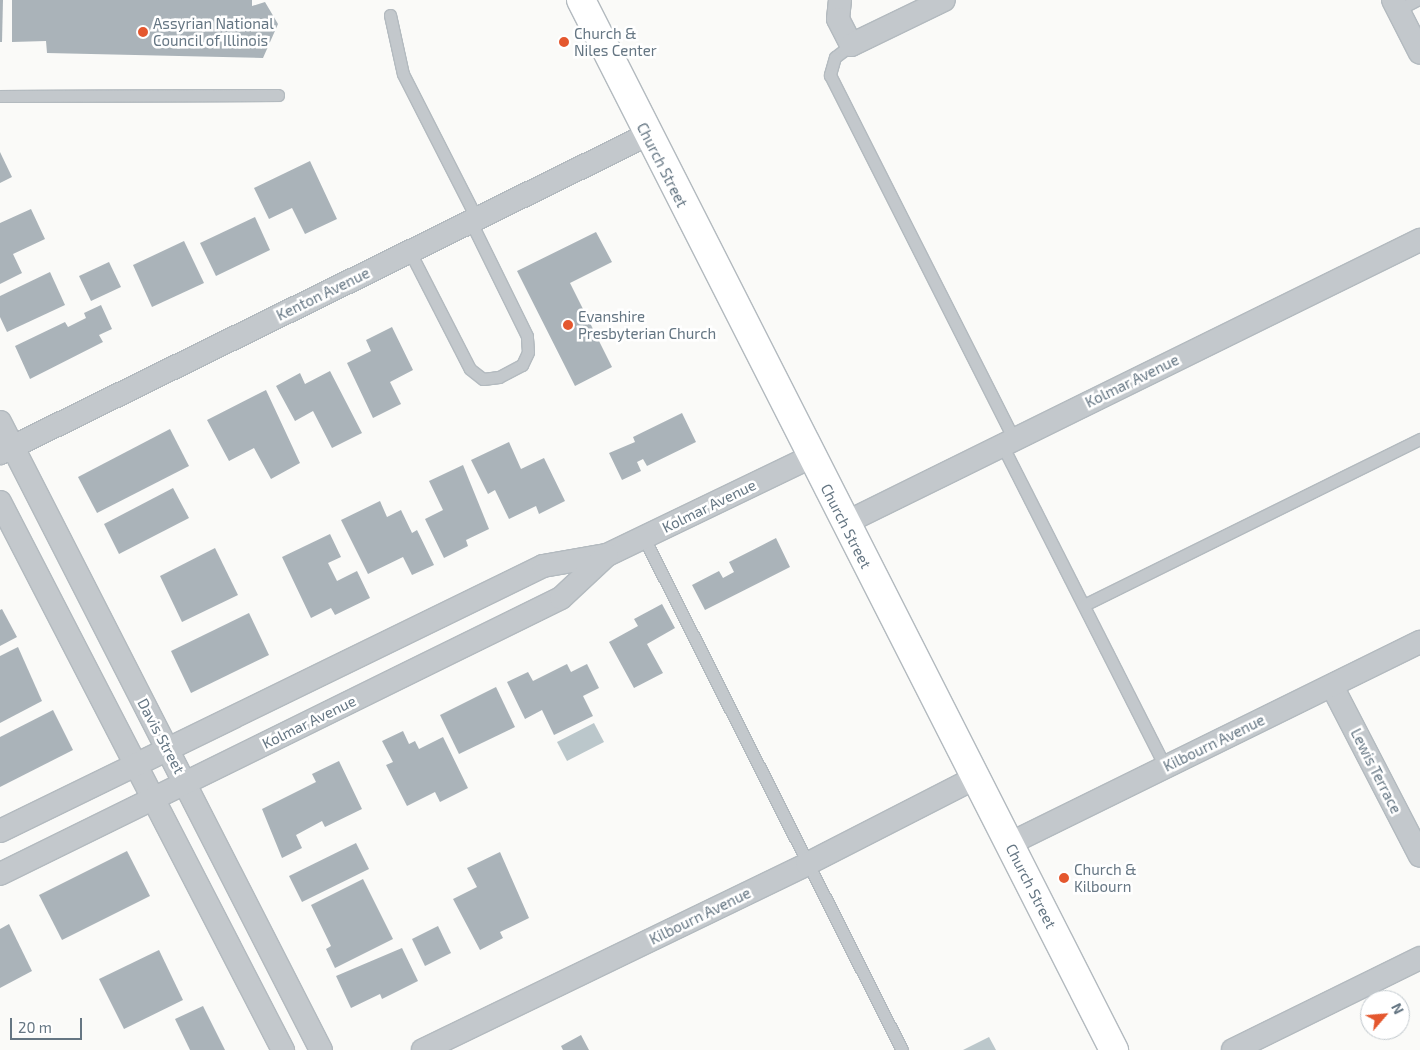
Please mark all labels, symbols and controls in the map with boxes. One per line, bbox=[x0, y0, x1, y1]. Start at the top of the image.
place label: Assyrian National Council of Illinois bbox=[153, 14, 274, 49]
place label: Church & Niles Center bbox=[574, 24, 657, 59]
marker: Assyrian National Council of Illinois bbox=[137, 26, 149, 38]
marker: Church & Niles Center bbox=[558, 36, 570, 48]
street label: Church Street bbox=[633, 120, 691, 210]
street label: Kenton Avenue bbox=[273, 264, 373, 324]
place label: Evanshire Presbyterian Church bbox=[578, 307, 716, 342]
marker: Evanshire Presbyterian Church bbox=[562, 319, 574, 331]
street label: Kolmar Avenue bbox=[1082, 350, 1182, 412]
street label: Kolmar Avenue bbox=[659, 475, 759, 537]
street label: Church Street bbox=[817, 481, 875, 571]
street label: Kolmar Avenue bbox=[259, 691, 359, 753]
street label: Davis Street bbox=[134, 695, 188, 777]
street label: Kilbourn Avenue bbox=[1160, 711, 1268, 775]
street label: Lewis Terrace bbox=[1347, 725, 1405, 817]
street label: Church Street bbox=[1002, 841, 1060, 931]
place label: Church & Kilbourn bbox=[1074, 860, 1137, 895]
marker: Church & Kilbourn bbox=[1058, 872, 1070, 884]
street label: Kilbourn Avenue bbox=[646, 884, 754, 948]
north arrow bbox=[1360, 990, 1410, 1040]
text: N bbox=[1388, 1000, 1408, 1017]
scale bar bbox=[12, 1008, 85, 1040]
text: 20 m bbox=[18, 1018, 52, 1036]

